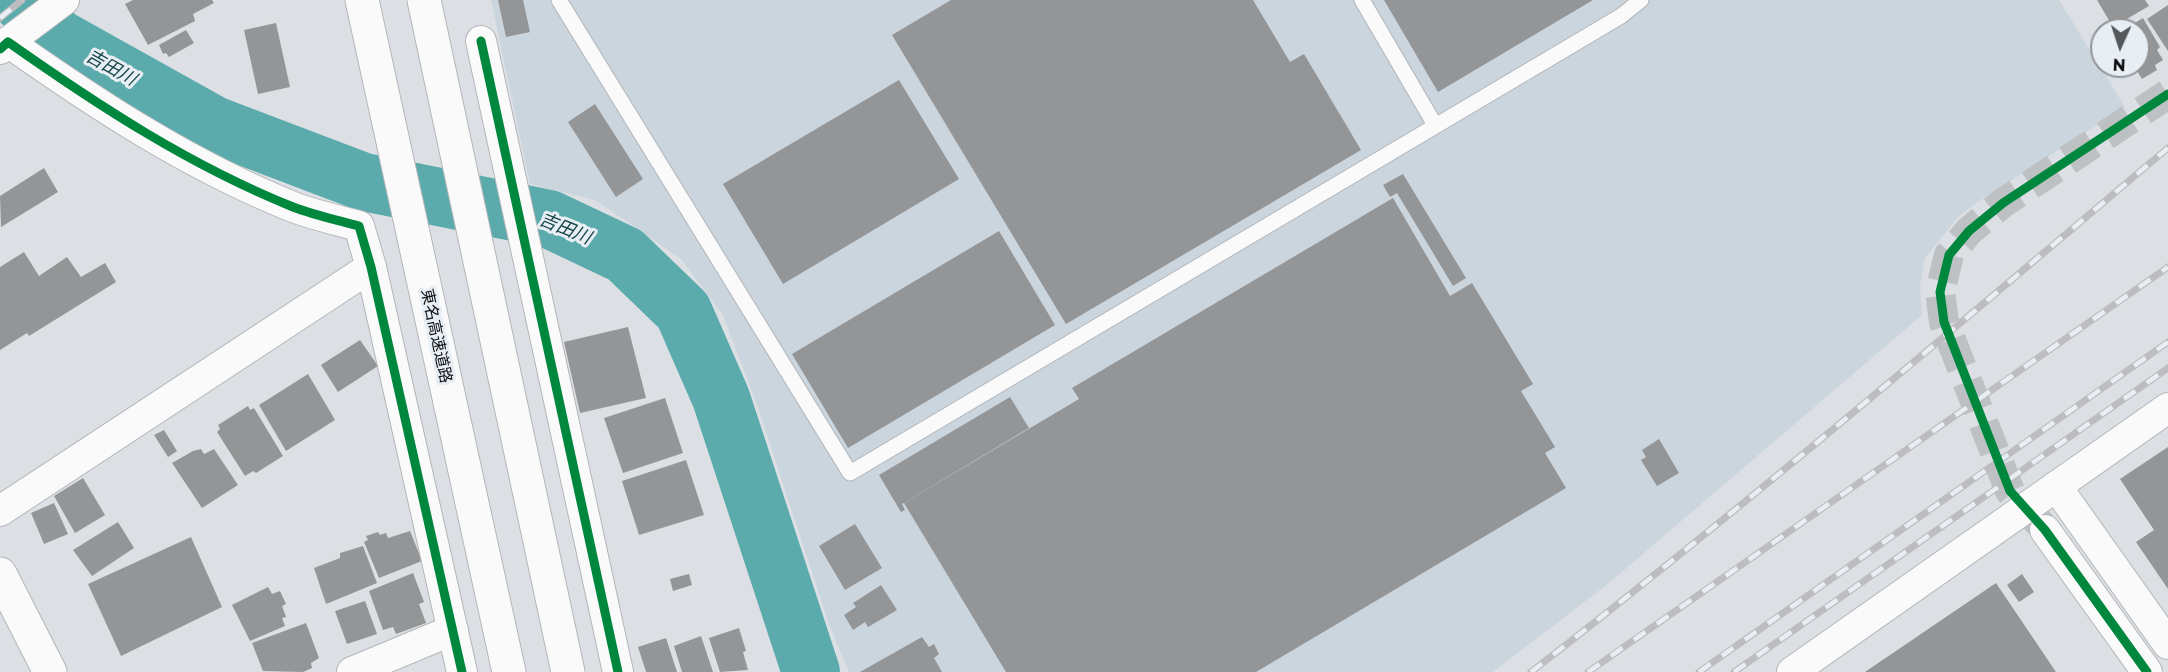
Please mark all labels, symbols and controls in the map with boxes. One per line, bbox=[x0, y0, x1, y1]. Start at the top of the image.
north arrow bbox=[2090, 18, 2150, 78]
water label: 吉田川 bbox=[82, 45, 140, 91]
text: N bbox=[2112, 55, 2126, 74]
water label: 吉田川 bbox=[536, 209, 594, 249]
street label: 東名高速道路 bbox=[417, 287, 455, 385]

